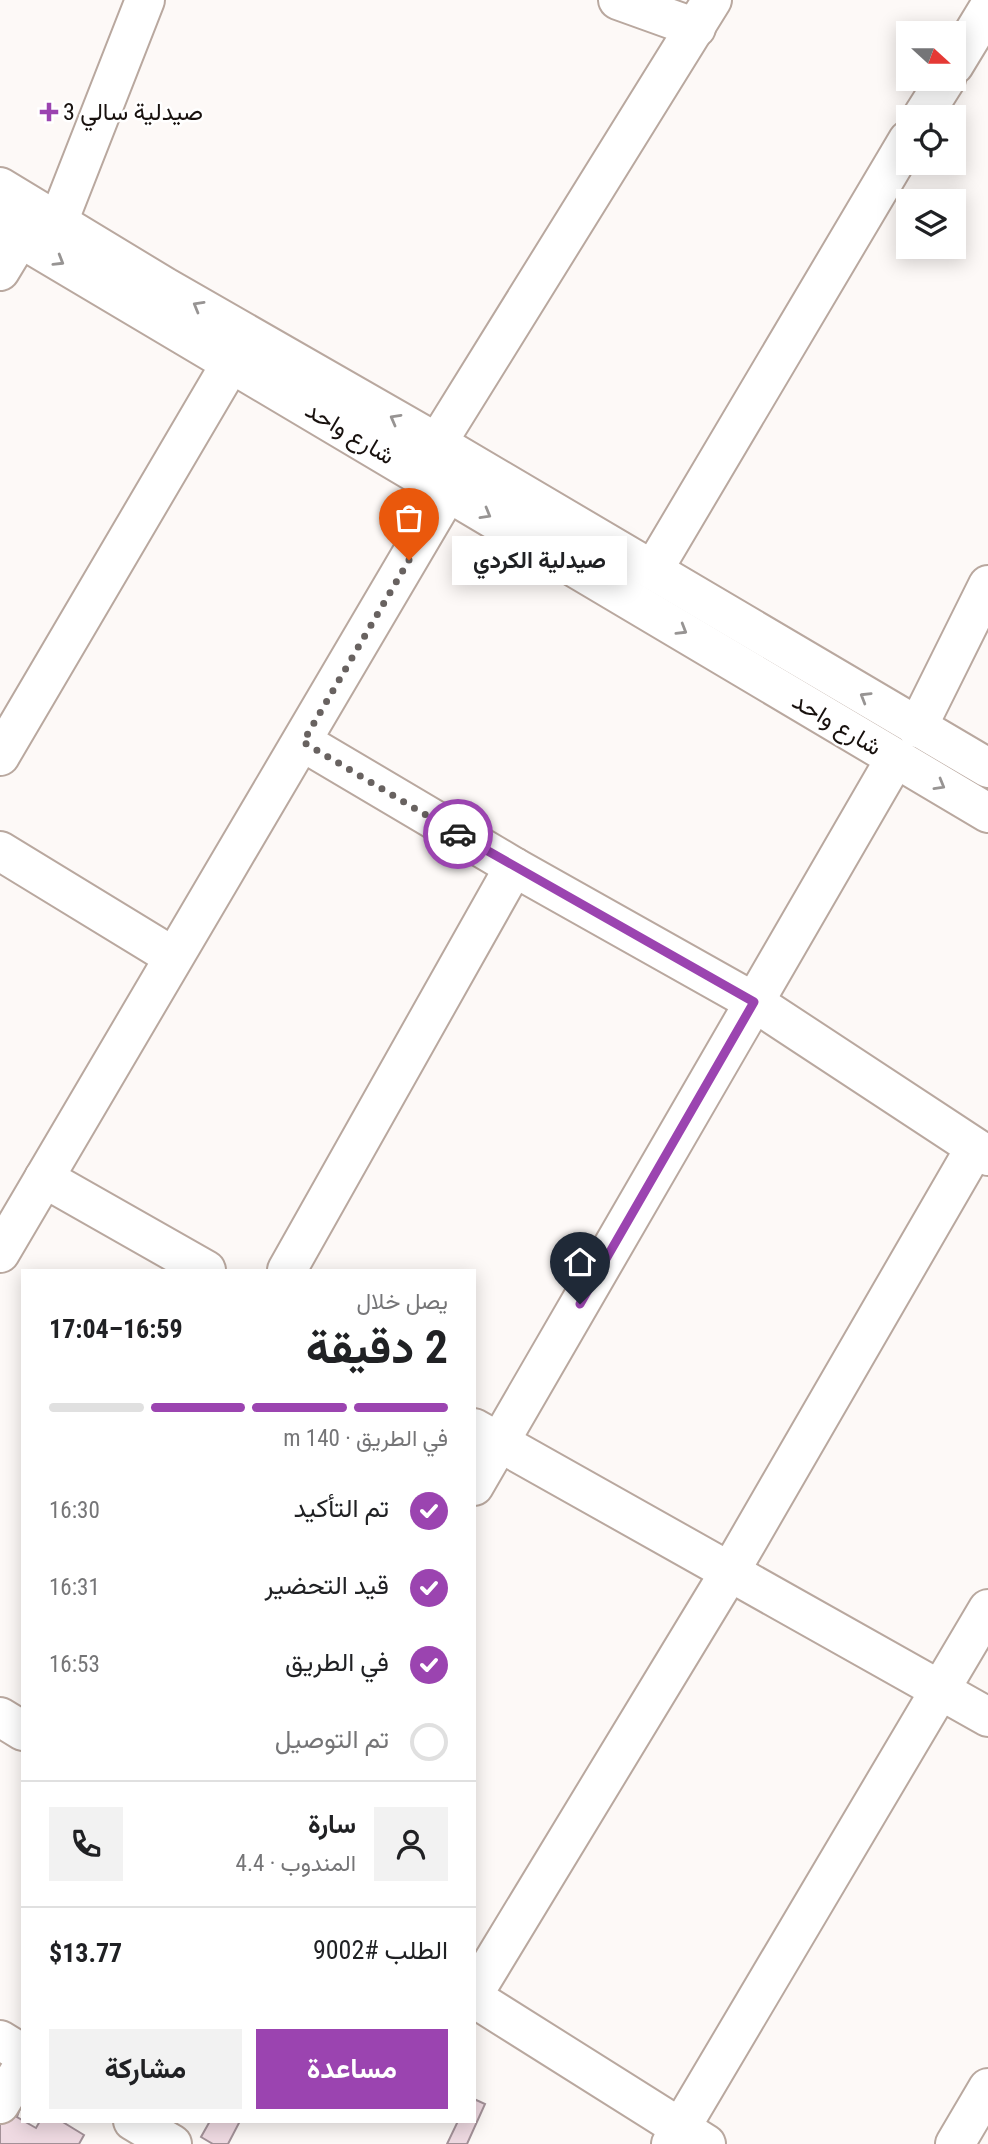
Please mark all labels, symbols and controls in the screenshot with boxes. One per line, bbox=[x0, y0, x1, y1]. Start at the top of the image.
north arrow bbox=[896, 21, 966, 91]
map controls bbox=[896, 21, 966, 259]
place label: صيدلية سالي 3 bbox=[63, 98, 203, 131]
marker: صيدلية سالي 3 bbox=[41, 104, 57, 120]
button: locate bbox=[896, 105, 966, 175]
button: layers bbox=[896, 189, 966, 259]
one-way arrow bbox=[51, 253, 64, 266]
one-way arrow bbox=[192, 302, 205, 315]
street label: شارع واحد bbox=[299, 396, 400, 472]
one-way arrow bbox=[390, 414, 402, 427]
pin bbox=[379, 488, 439, 560]
icon: bag bbox=[390, 499, 428, 537]
one-way arrow bbox=[479, 506, 492, 519]
callout: صيدلية الكردي bbox=[451, 536, 626, 584]
text: صيدلية الكردي bbox=[473, 547, 606, 574]
one-way arrow bbox=[674, 622, 687, 635]
street label: شارع واحد bbox=[786, 687, 887, 763]
one-way arrow bbox=[860, 692, 873, 705]
one-way arrow bbox=[933, 777, 945, 790]
courier bbox=[423, 799, 493, 869]
icon: car bbox=[439, 815, 477, 853]
pin bbox=[550, 1232, 610, 1304]
icon: home bbox=[561, 1243, 599, 1281]
text: يصل خلال bbox=[356, 1288, 448, 1315]
text: 16:59–17:04 bbox=[49, 1314, 183, 1344]
text: 2 دقيقة bbox=[306, 1320, 448, 1374]
text: في الطريق · 140 m bbox=[283, 1425, 448, 1452]
icon: check bbox=[410, 1492, 448, 1530]
text: تم التأكيد bbox=[294, 1493, 389, 1523]
text: 16:30 bbox=[49, 1497, 100, 1524]
icon: check bbox=[410, 1569, 448, 1607]
text: قيد التحضير bbox=[265, 1570, 389, 1600]
text: 16:31 bbox=[49, 1574, 100, 1601]
icon: check bbox=[410, 1646, 448, 1684]
text: في الطريق bbox=[285, 1647, 389, 1677]
text: 16:53 bbox=[49, 1651, 100, 1678]
text: تم التوصيل bbox=[275, 1724, 389, 1754]
button: phone bbox=[49, 1807, 123, 1881]
button: person bbox=[374, 1807, 448, 1881]
text: سارة bbox=[308, 1809, 356, 1839]
text: المندوب · 4.4 bbox=[236, 1850, 356, 1877]
text: الطلب #9002 bbox=[313, 1935, 448, 1965]
text: $13.77 bbox=[49, 1938, 122, 1968]
button: مشاركة bbox=[49, 2029, 242, 2109]
button: مساعدة bbox=[256, 2029, 448, 2109]

